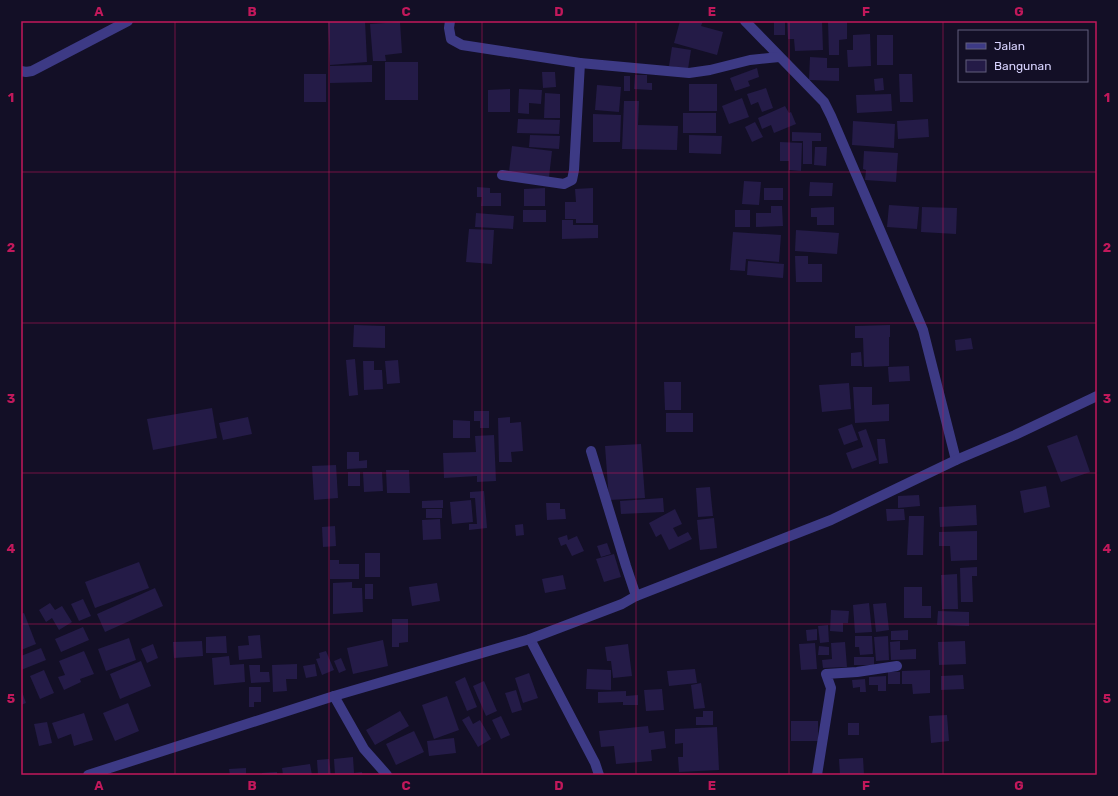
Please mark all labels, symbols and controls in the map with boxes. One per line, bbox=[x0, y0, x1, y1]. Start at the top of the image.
text: A bbox=[94, 4, 104, 19]
text: B bbox=[247, 4, 257, 19]
text: C bbox=[401, 4, 411, 19]
text: D bbox=[554, 4, 564, 19]
text: E bbox=[708, 4, 716, 19]
text: F bbox=[862, 4, 870, 19]
text: G bbox=[1014, 4, 1024, 19]
legend bbox=[958, 30, 1088, 82]
text: Jalan bbox=[994, 39, 1025, 53]
text: Bangunan bbox=[994, 59, 1051, 73]
text: 1 bbox=[8, 90, 14, 105]
text: 1 bbox=[1104, 90, 1110, 105]
text: 2 bbox=[7, 240, 15, 255]
text: 2 bbox=[1103, 240, 1111, 255]
text: 3 bbox=[7, 391, 16, 406]
text: 3 bbox=[1103, 391, 1112, 406]
text: 4 bbox=[7, 541, 16, 556]
text: 4 bbox=[1103, 541, 1112, 556]
text: 5 bbox=[7, 691, 15, 706]
text: 5 bbox=[1103, 691, 1111, 706]
text: A bbox=[94, 778, 104, 793]
text: B bbox=[247, 778, 257, 793]
text: C bbox=[401, 778, 411, 793]
text: D bbox=[554, 778, 564, 793]
text: E bbox=[708, 778, 716, 793]
text: F bbox=[862, 778, 870, 793]
text: G bbox=[1014, 778, 1024, 793]

